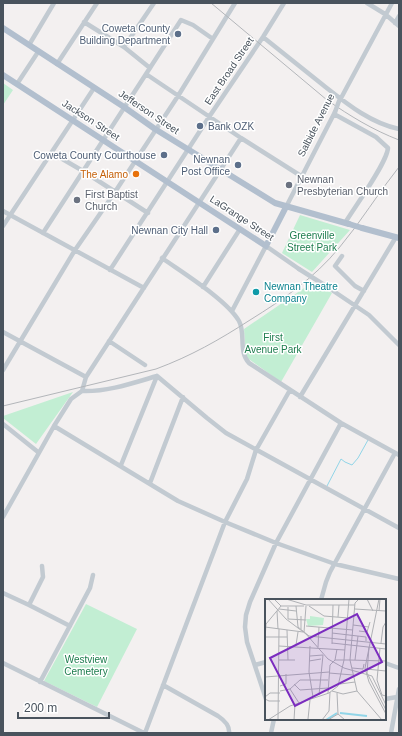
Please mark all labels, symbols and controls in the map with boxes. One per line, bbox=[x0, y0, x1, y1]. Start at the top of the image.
place label: Coweta County Building Department bbox=[79, 23, 170, 46]
marker: Coweta County Building Department bbox=[173, 29, 183, 39]
street label: East Broad Street bbox=[202, 35, 256, 107]
street label: Jefferson Street bbox=[117, 88, 181, 136]
street label: Salbide Avenue bbox=[295, 91, 337, 158]
street label: Jackson Street bbox=[60, 97, 122, 143]
marker: Bank OZK bbox=[195, 121, 205, 131]
place label: Bank OZK bbox=[208, 121, 254, 132]
place label: Coweta County Courthouse bbox=[33, 150, 156, 161]
marker: Coweta County Courthouse bbox=[159, 150, 169, 160]
place label: Newnan Post Office bbox=[181, 154, 230, 177]
marker: Newnan Post Office bbox=[233, 160, 243, 170]
place label: The Alamo bbox=[80, 169, 128, 180]
marker: The Alamo bbox=[131, 169, 141, 179]
place label: Newnan Presbyterian Church bbox=[297, 174, 388, 197]
marker: Newnan Presbyterian Church bbox=[284, 180, 294, 190]
place label: First Baptist Church bbox=[85, 189, 138, 212]
street label: LaGrange Street bbox=[208, 193, 276, 243]
marker: First Baptist Church bbox=[72, 195, 82, 205]
place label: Newnan City Hall bbox=[131, 225, 208, 236]
marker: Newnan City Hall bbox=[211, 225, 221, 235]
park label: Greenville Street Park bbox=[287, 230, 338, 253]
place label: Newnan Theatre Company bbox=[264, 281, 338, 304]
marker: Newnan Theatre Company bbox=[251, 287, 261, 297]
park label: First Avenue Park bbox=[244, 332, 303, 355]
inset map bbox=[265, 599, 386, 720]
park label: Westview Cemetery bbox=[64, 654, 108, 677]
scale bar bbox=[18, 694, 109, 720]
text: 200 m bbox=[24, 701, 57, 715]

